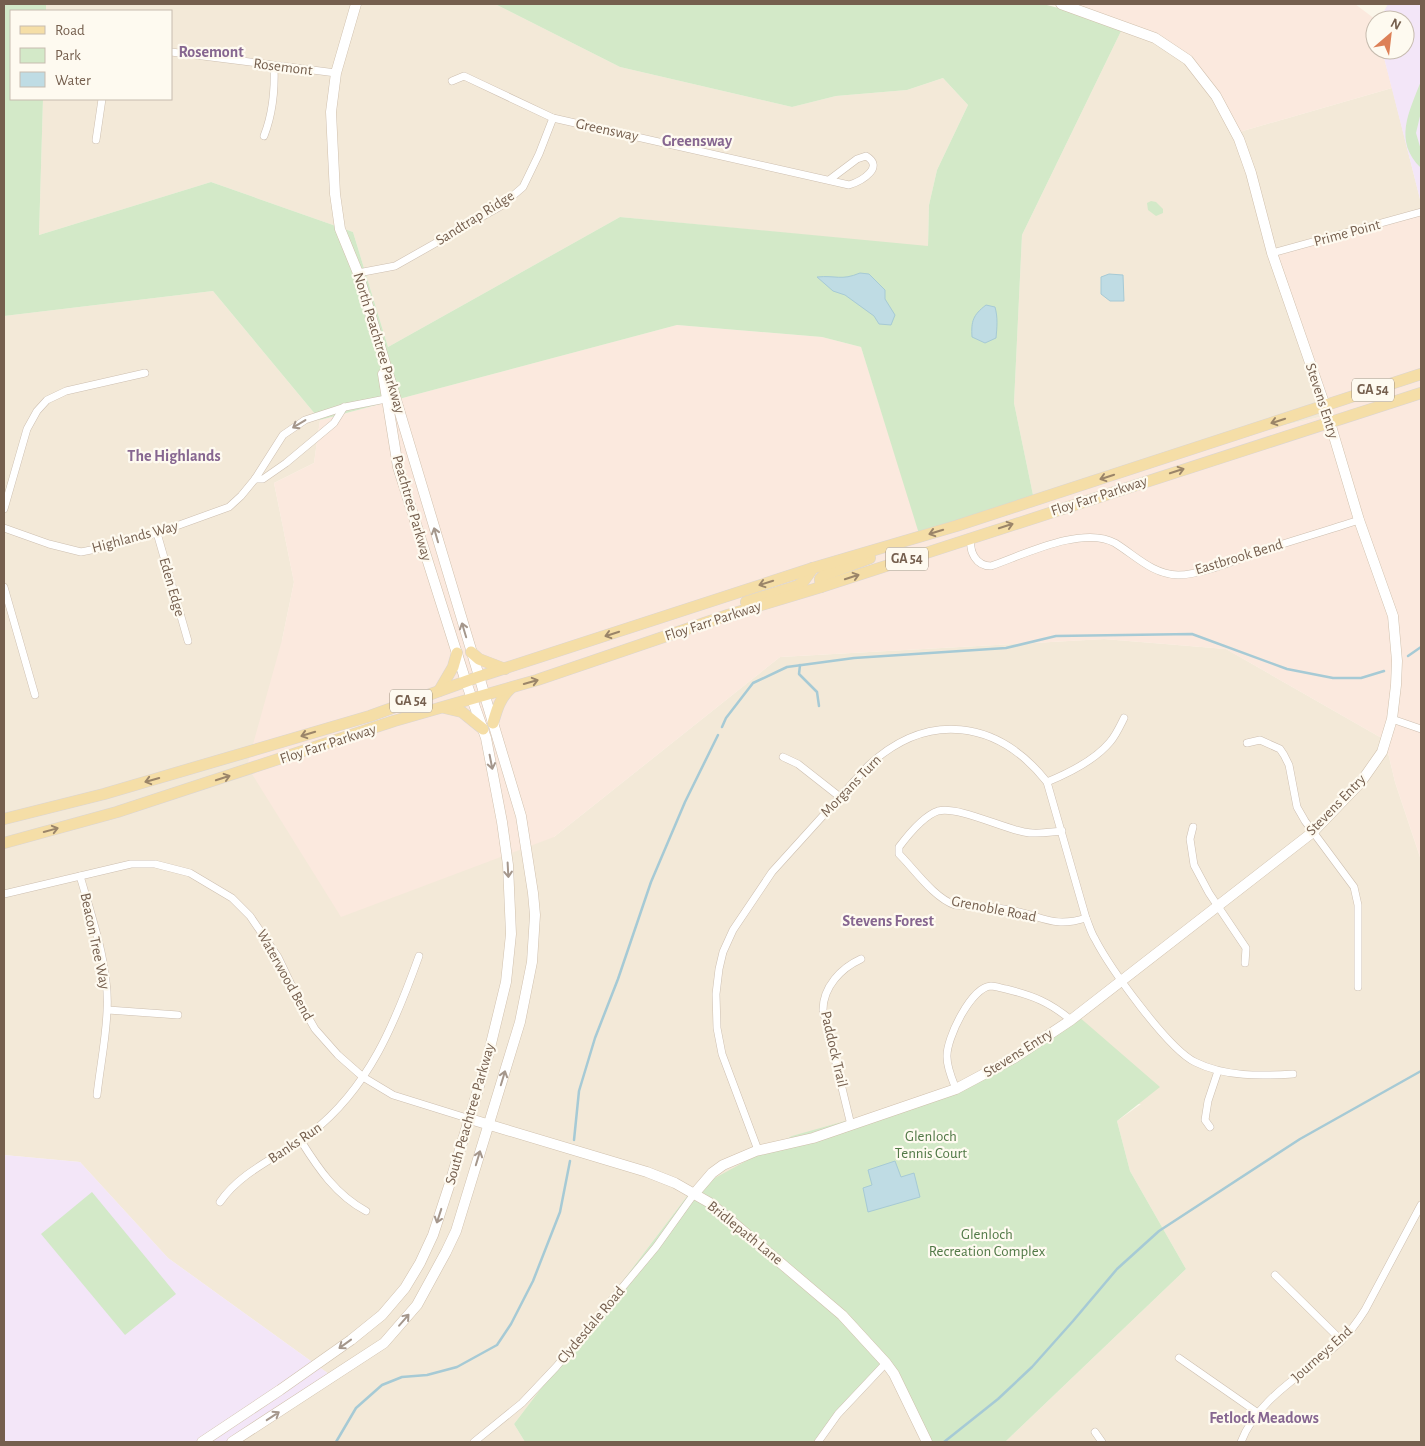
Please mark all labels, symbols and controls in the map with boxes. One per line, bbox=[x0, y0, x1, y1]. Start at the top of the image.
legend bbox=[10, 10, 172, 100]
north arrow bbox=[1365, 10, 1415, 60]
text: N bbox=[1388, 16, 1403, 33]
text: Road bbox=[55, 23, 85, 38]
district label: Rosemont bbox=[178, 44, 244, 60]
text: Park bbox=[55, 48, 81, 63]
street label: Rosemont bbox=[253, 56, 314, 78]
text: Water bbox=[55, 73, 91, 88]
street label: Greensway bbox=[574, 116, 640, 144]
district label: Greensway bbox=[662, 133, 733, 150]
street label: Sandtrap Ridge bbox=[433, 188, 517, 248]
street label: Prime Point bbox=[1312, 217, 1382, 249]
street label: North Peachtree Parkway bbox=[350, 271, 408, 416]
street label: Stevens Entry bbox=[1303, 361, 1341, 441]
road number: GA 54 bbox=[1352, 378, 1394, 402]
one-way arrow bbox=[1271, 417, 1287, 427]
one-way arrow bbox=[292, 419, 307, 429]
district label: The Highlands bbox=[127, 448, 221, 464]
street label: Peachtree Parkway bbox=[390, 453, 434, 563]
one-way arrow bbox=[1169, 465, 1185, 475]
one-way arrow bbox=[1099, 472, 1115, 482]
street label: Floy Farr Parkway bbox=[1049, 473, 1150, 519]
street label: Highlands Way bbox=[90, 518, 180, 556]
one-way arrow bbox=[998, 521, 1014, 531]
one-way arrow bbox=[928, 527, 944, 537]
one-way arrow bbox=[431, 528, 441, 544]
street label: Eastbrook Bend bbox=[1193, 536, 1285, 577]
road number: GA 54 bbox=[886, 548, 928, 570]
street label: Eden Edge bbox=[156, 556, 188, 618]
one-way arrow bbox=[843, 572, 859, 581]
one-way arrow bbox=[759, 579, 775, 588]
street label: Floy Farr Parkway bbox=[663, 598, 764, 644]
one-way arrow bbox=[459, 623, 469, 639]
one-way arrow bbox=[605, 630, 620, 639]
one-way arrow bbox=[523, 677, 539, 686]
road number: GA 54 bbox=[390, 689, 432, 712]
street label: Floy Farr Parkway bbox=[278, 721, 379, 767]
one-way arrow bbox=[301, 730, 317, 740]
street label: Morgans Turn bbox=[818, 752, 884, 820]
one-way arrow bbox=[487, 754, 496, 770]
street label: Stevens Entry bbox=[1303, 771, 1369, 838]
one-way arrow bbox=[215, 772, 231, 782]
one-way arrow bbox=[145, 775, 161, 785]
one-way arrow bbox=[42, 825, 58, 834]
one-way arrow bbox=[504, 862, 513, 878]
street label: Beacon Tree Way bbox=[77, 891, 113, 991]
street label: Grenoble Road bbox=[950, 893, 1038, 925]
district label: Stevens Forest bbox=[842, 913, 934, 929]
street label: Waterwood Bend bbox=[254, 927, 316, 1023]
street label: Paddock Trail bbox=[818, 1009, 850, 1089]
street label: Stevens Entry bbox=[981, 1026, 1056, 1080]
street label: South Peachtree Parkway bbox=[443, 1041, 498, 1186]
one-way arrow bbox=[499, 1071, 508, 1087]
street label: Banks Run bbox=[266, 1120, 324, 1166]
park label: Glenloch Tennis Court bbox=[895, 1129, 967, 1161]
one-way arrow bbox=[474, 1151, 483, 1166]
street label: Bridlepath Lane bbox=[705, 1198, 786, 1268]
one-way arrow bbox=[434, 1207, 444, 1223]
park label: Glenloch Recreation Complex bbox=[929, 1227, 1046, 1259]
street label: Clydesdale Road bbox=[555, 1283, 628, 1366]
one-way arrow bbox=[398, 1314, 410, 1327]
street label: Journeys End bbox=[1289, 1323, 1355, 1385]
one-way arrow bbox=[339, 1339, 353, 1349]
one-way arrow bbox=[266, 1410, 280, 1421]
district label: Fetlock Meadows bbox=[1209, 1410, 1319, 1426]

